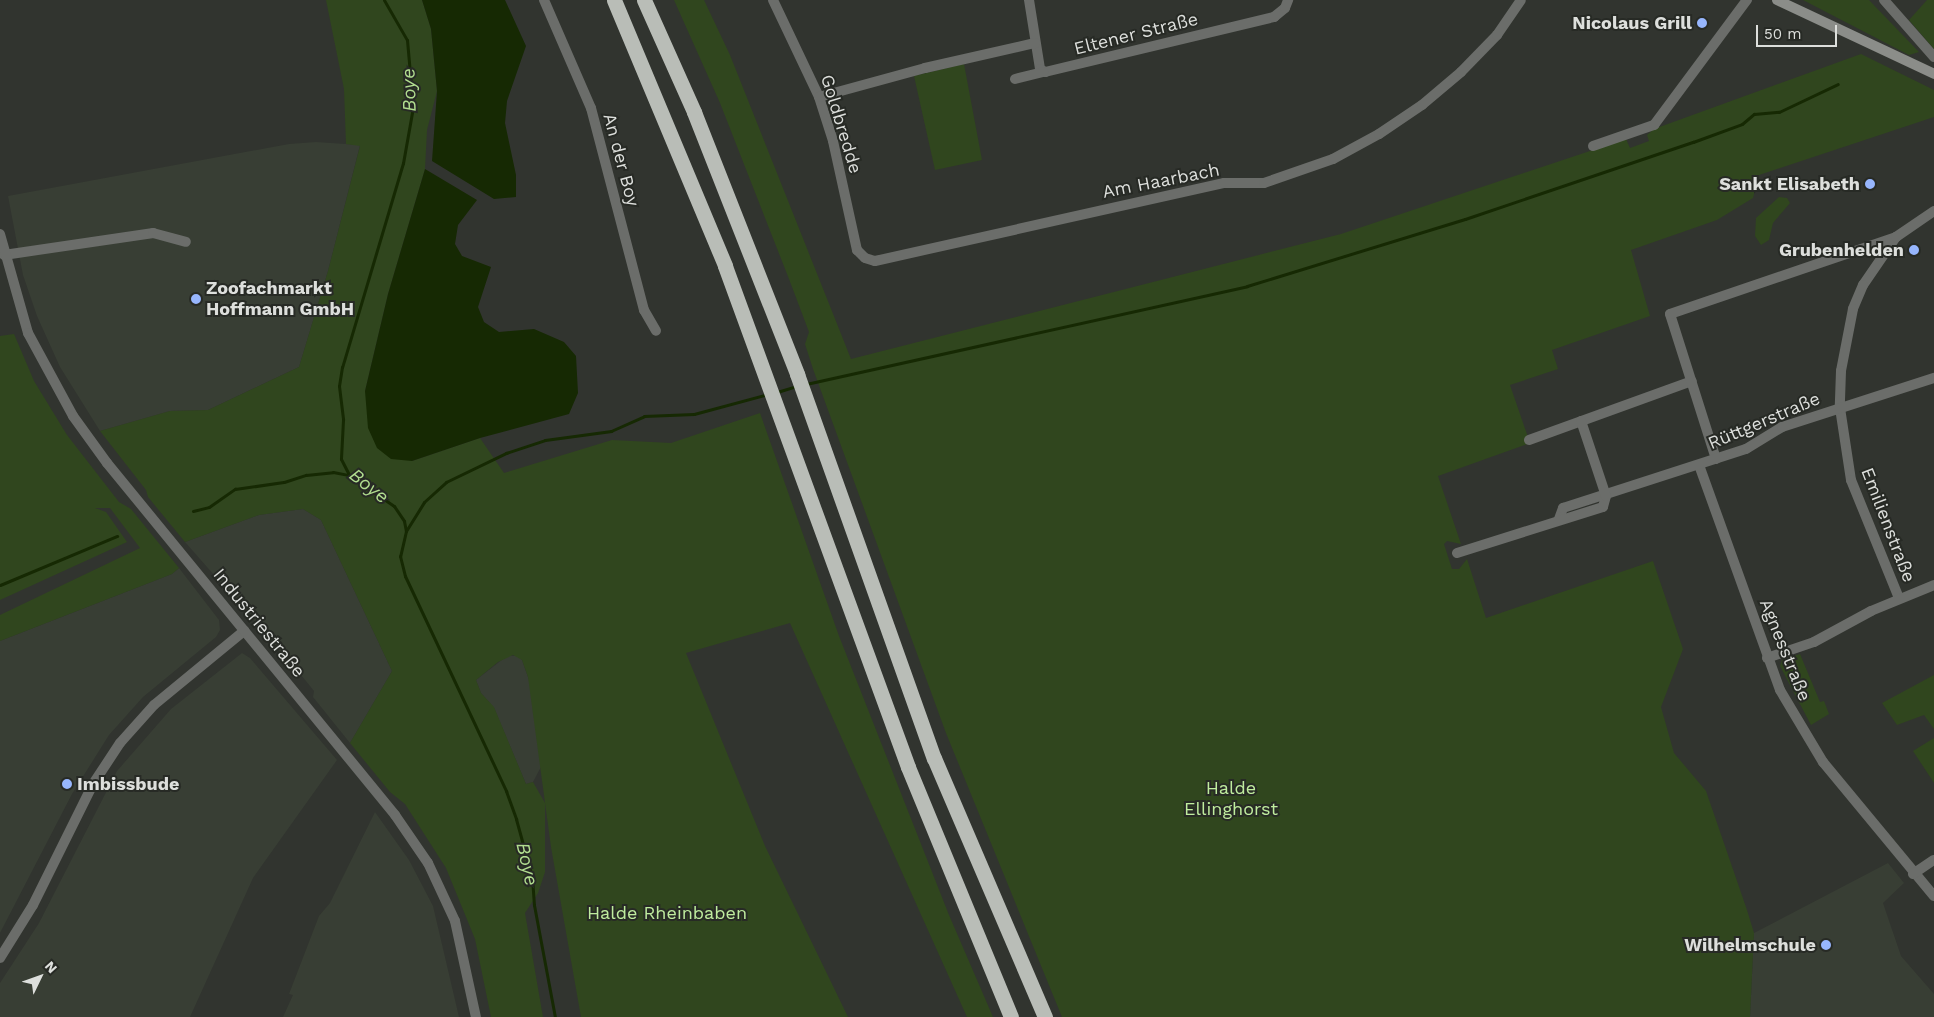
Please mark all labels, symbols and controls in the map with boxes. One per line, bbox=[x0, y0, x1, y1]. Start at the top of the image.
street label: Eltener Straße bbox=[1072, 8, 1200, 60]
place label: Nicolaus Grill bbox=[1572, 12, 1692, 34]
scale bar bbox=[1759, 15, 1840, 47]
marker: Nicolaus Grill bbox=[1696, 17, 1708, 29]
text: 50 m bbox=[1764, 25, 1801, 43]
water label: Boye bbox=[397, 68, 421, 112]
street label: Goldbredde bbox=[816, 72, 866, 176]
street label: An der Boy bbox=[598, 111, 644, 209]
street label: Am Haarbach bbox=[1101, 159, 1221, 203]
place label: Sankt Elisabeth bbox=[1719, 173, 1860, 195]
marker: Sankt Elisabeth bbox=[1864, 178, 1876, 190]
place label: Grubenhelden bbox=[1779, 239, 1904, 261]
marker: Grubenhelden bbox=[1908, 244, 1920, 256]
place label: Zoofachmarkt Hoffmann GmbH bbox=[206, 278, 354, 320]
marker: Zoofachmarkt Hoffmann GmbH bbox=[190, 293, 202, 305]
street label: Rüttgerstraße bbox=[1705, 388, 1823, 454]
water label: Boye bbox=[345, 464, 393, 508]
street label: Emilienstraße bbox=[1856, 465, 1920, 585]
street label: Industriestraße bbox=[208, 564, 310, 682]
street label: Agnesstraße bbox=[1755, 596, 1815, 704]
place label: Imbissbude bbox=[77, 773, 179, 795]
marker: Imbissbude bbox=[61, 778, 73, 790]
park label: Halde Ellinghorst bbox=[1184, 778, 1278, 821]
water label: Boye bbox=[511, 840, 543, 888]
park label: Halde Rheinbaben bbox=[587, 902, 747, 924]
place label: Wilhelmschule bbox=[1684, 934, 1816, 956]
marker: Wilhelmschule bbox=[1820, 939, 1832, 951]
north arrow bbox=[15, 952, 65, 1002]
text: N bbox=[42, 958, 61, 976]

